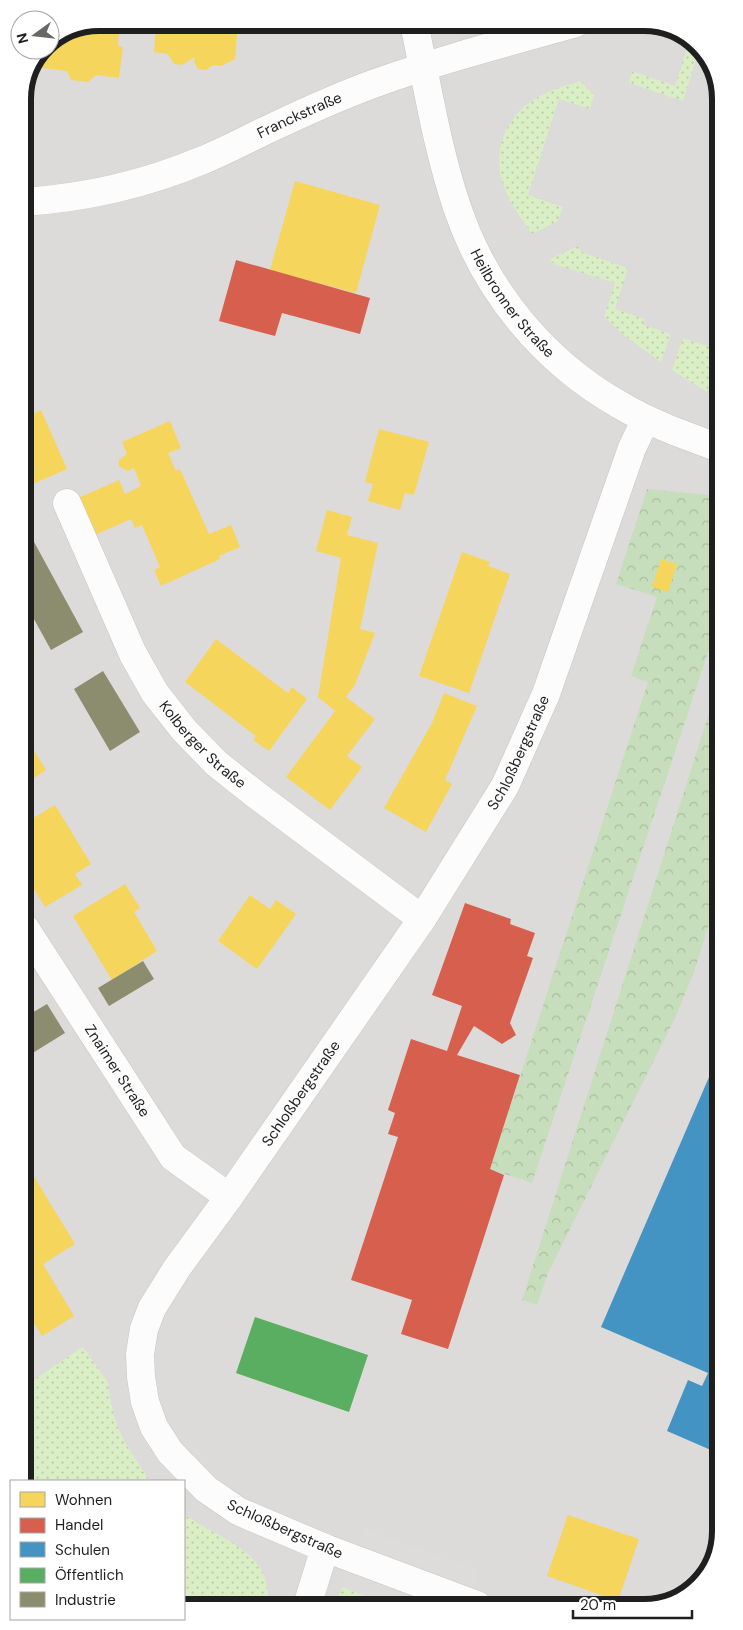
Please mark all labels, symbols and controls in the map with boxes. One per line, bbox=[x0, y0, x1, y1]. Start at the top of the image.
north arrow bbox=[10, 10, 60, 60]
text: N bbox=[12, 31, 32, 46]
street label: Franckstraße bbox=[254, 87, 345, 143]
street label: Heilbronner Straße bbox=[466, 245, 559, 362]
street label: Schloßbergstraße bbox=[482, 692, 554, 814]
street label: Kolberger Straße bbox=[155, 696, 250, 793]
street label: Znaimer Straße bbox=[80, 1021, 155, 1121]
street label: Schloßbergstraße bbox=[257, 1036, 345, 1150]
legend bbox=[10, 1480, 185, 1620]
text: Wohnen bbox=[55, 1490, 112, 1510]
street label: Schloßbergstraße bbox=[224, 1495, 346, 1563]
text: Handel bbox=[55, 1515, 103, 1535]
text: Schulen bbox=[55, 1540, 110, 1560]
text: Öffentlich bbox=[55, 1565, 124, 1585]
scale bar bbox=[573, 1588, 692, 1620]
text: Industrie bbox=[55, 1590, 116, 1610]
text: 20 m bbox=[580, 1595, 616, 1615]

